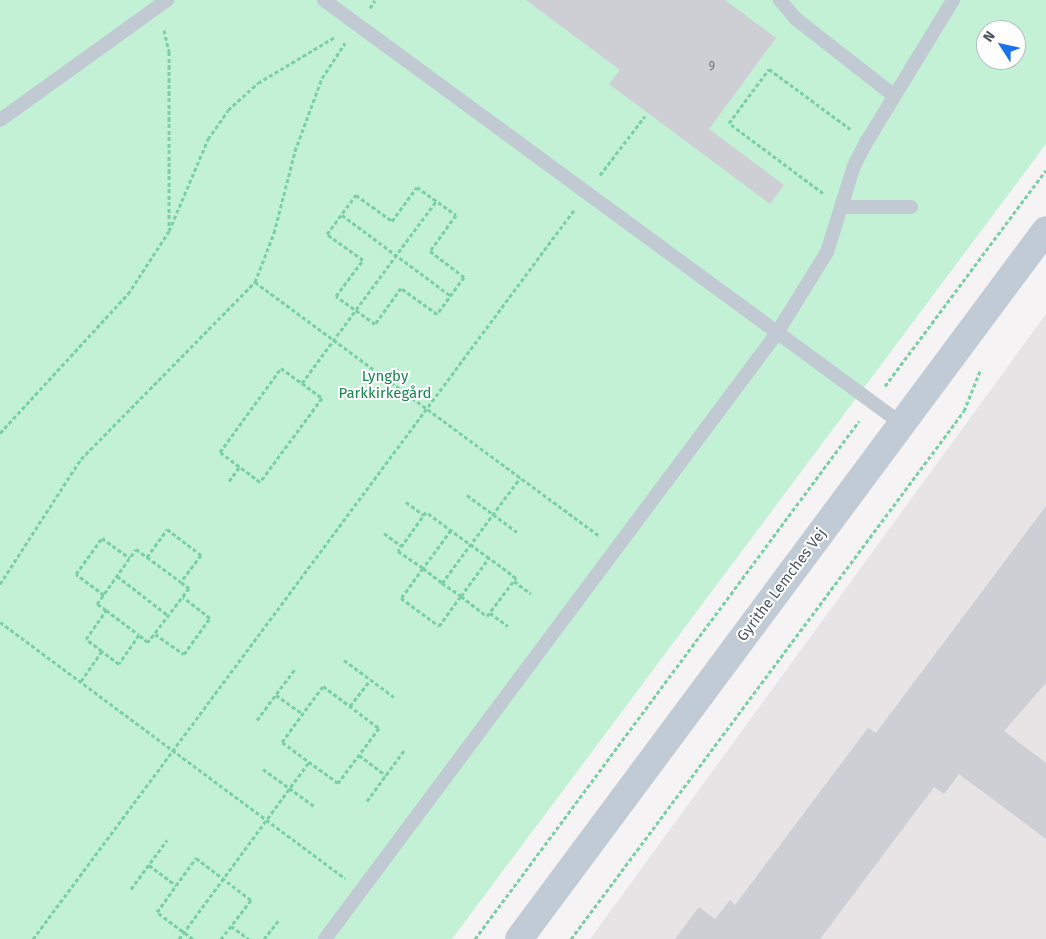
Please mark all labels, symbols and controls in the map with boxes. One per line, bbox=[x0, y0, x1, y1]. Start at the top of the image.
north arrow bbox=[976, 20, 1026, 70]
text: N bbox=[979, 28, 999, 45]
house number: 9 bbox=[709, 60, 715, 74]
park label: Lyngby Parkkirkegård bbox=[339, 367, 431, 402]
street label: Gyrithe Lemches Vej bbox=[734, 525, 830, 645]

